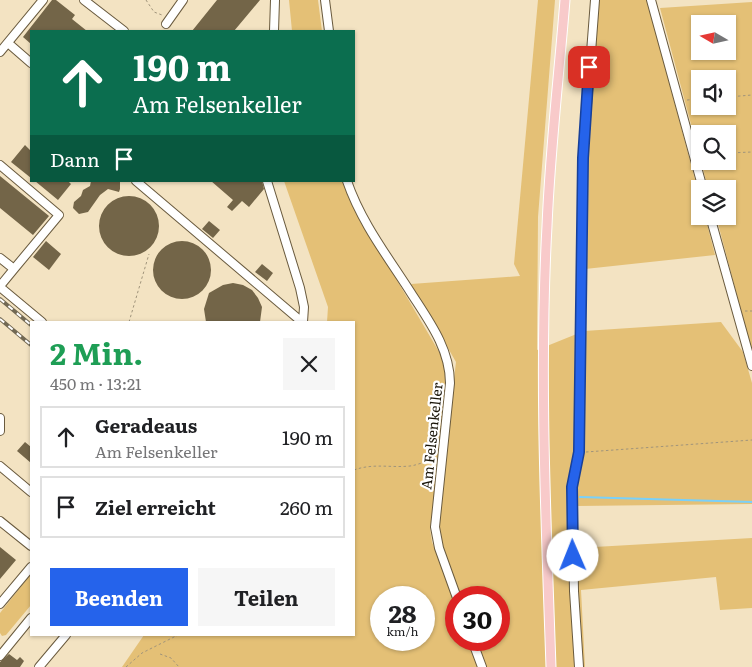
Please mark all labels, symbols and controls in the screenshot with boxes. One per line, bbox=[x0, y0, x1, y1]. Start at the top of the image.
north arrow bbox=[691, 15, 736, 60]
map controls bbox=[691, 15, 736, 225]
text: 190 m bbox=[133, 40, 231, 92]
pin bbox=[568, 46, 610, 88]
icon: ahead bbox=[50, 50, 115, 115]
icon: arrive bbox=[575, 53, 603, 81]
button: sound bbox=[691, 70, 736, 115]
text: Am Felsenkeller bbox=[133, 87, 302, 120]
button: search bbox=[691, 125, 736, 170]
text: Dann bbox=[50, 145, 100, 173]
icon: arrive bbox=[110, 145, 138, 173]
button: layers bbox=[691, 180, 736, 225]
text: 2 Min. bbox=[50, 330, 143, 374]
button: close bbox=[283, 338, 335, 390]
text: 450 m · 13:21 bbox=[50, 371, 142, 395]
street label: Am Felsenkeller bbox=[415, 381, 447, 490]
text: Geradeaus bbox=[95, 411, 197, 439]
icon: ahead bbox=[52, 423, 80, 451]
text: 190 m bbox=[282, 423, 333, 451]
text: Am Felsenkeller bbox=[95, 439, 218, 463]
icon: arrive bbox=[52, 493, 80, 521]
text: Ziel erreicht bbox=[95, 493, 216, 521]
text: 260 m bbox=[280, 493, 333, 521]
position arrow bbox=[546, 529, 598, 581]
button: Beenden bbox=[50, 568, 188, 626]
button: Teilen bbox=[198, 568, 335, 626]
speed limit sign: 30 bbox=[445, 586, 510, 651]
text: 28 bbox=[388, 594, 417, 631]
text: km/h bbox=[387, 622, 418, 640]

